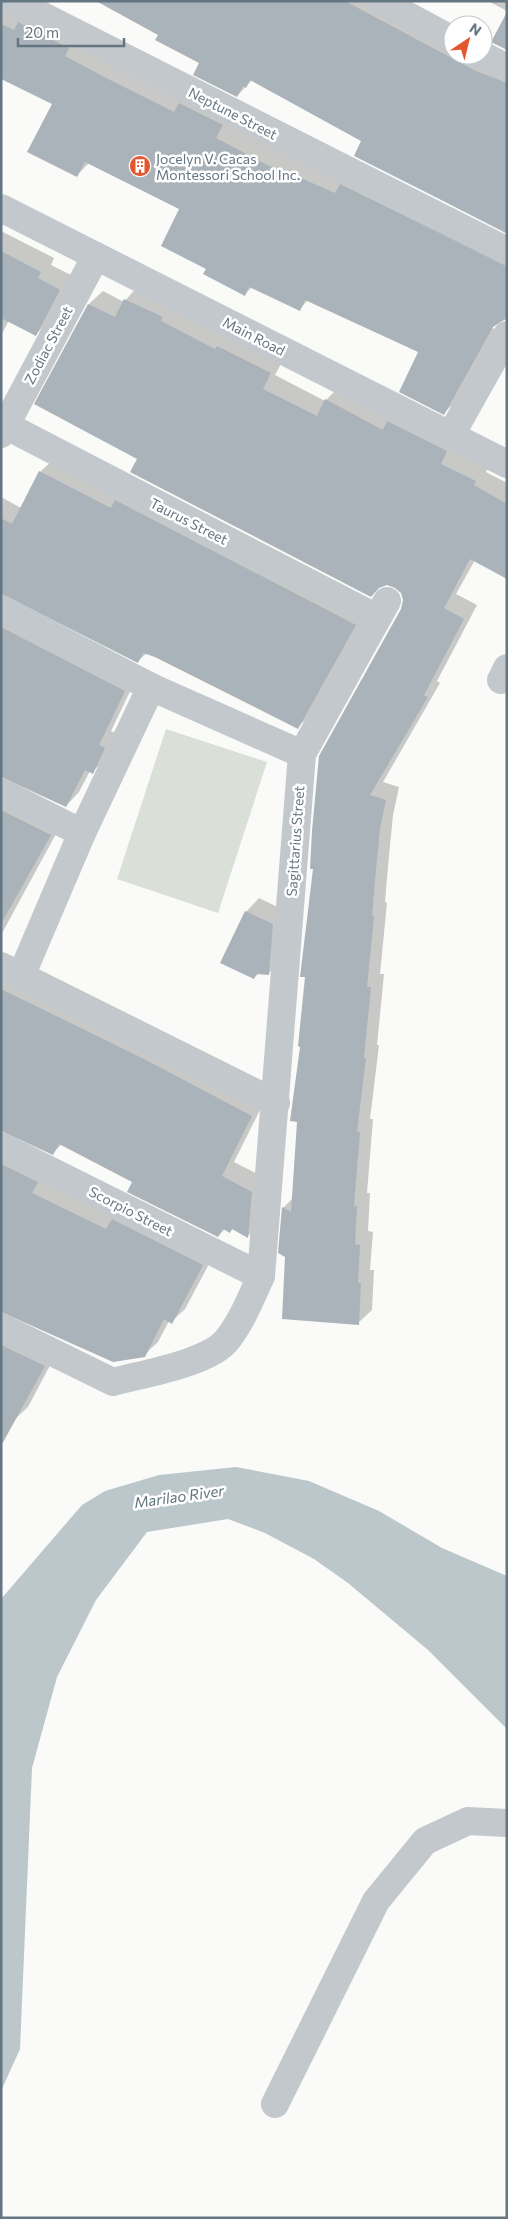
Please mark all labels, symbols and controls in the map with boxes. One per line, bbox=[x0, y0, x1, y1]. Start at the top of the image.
scale bar bbox=[18, 15, 124, 47]
north arrow bbox=[443, 15, 493, 65]
text: N bbox=[467, 19, 485, 39]
text: 20 m bbox=[25, 23, 59, 41]
street label: Neptune Street bbox=[186, 83, 280, 143]
place label: Jocelyn V. Cacas Montessori School Inc. bbox=[156, 150, 300, 183]
building icon: Jocelyn V. Cacas Montessori School Inc. bbox=[128, 154, 152, 178]
street label: Zodiac Street bbox=[20, 303, 76, 387]
street label: Main Road bbox=[220, 313, 288, 359]
street label: Taurus Street bbox=[147, 494, 231, 548]
street label: Sagittarius Street bbox=[283, 785, 307, 897]
street label: Scorpio Street bbox=[86, 1183, 176, 1239]
water label: Marilao River bbox=[133, 1481, 226, 1511]

